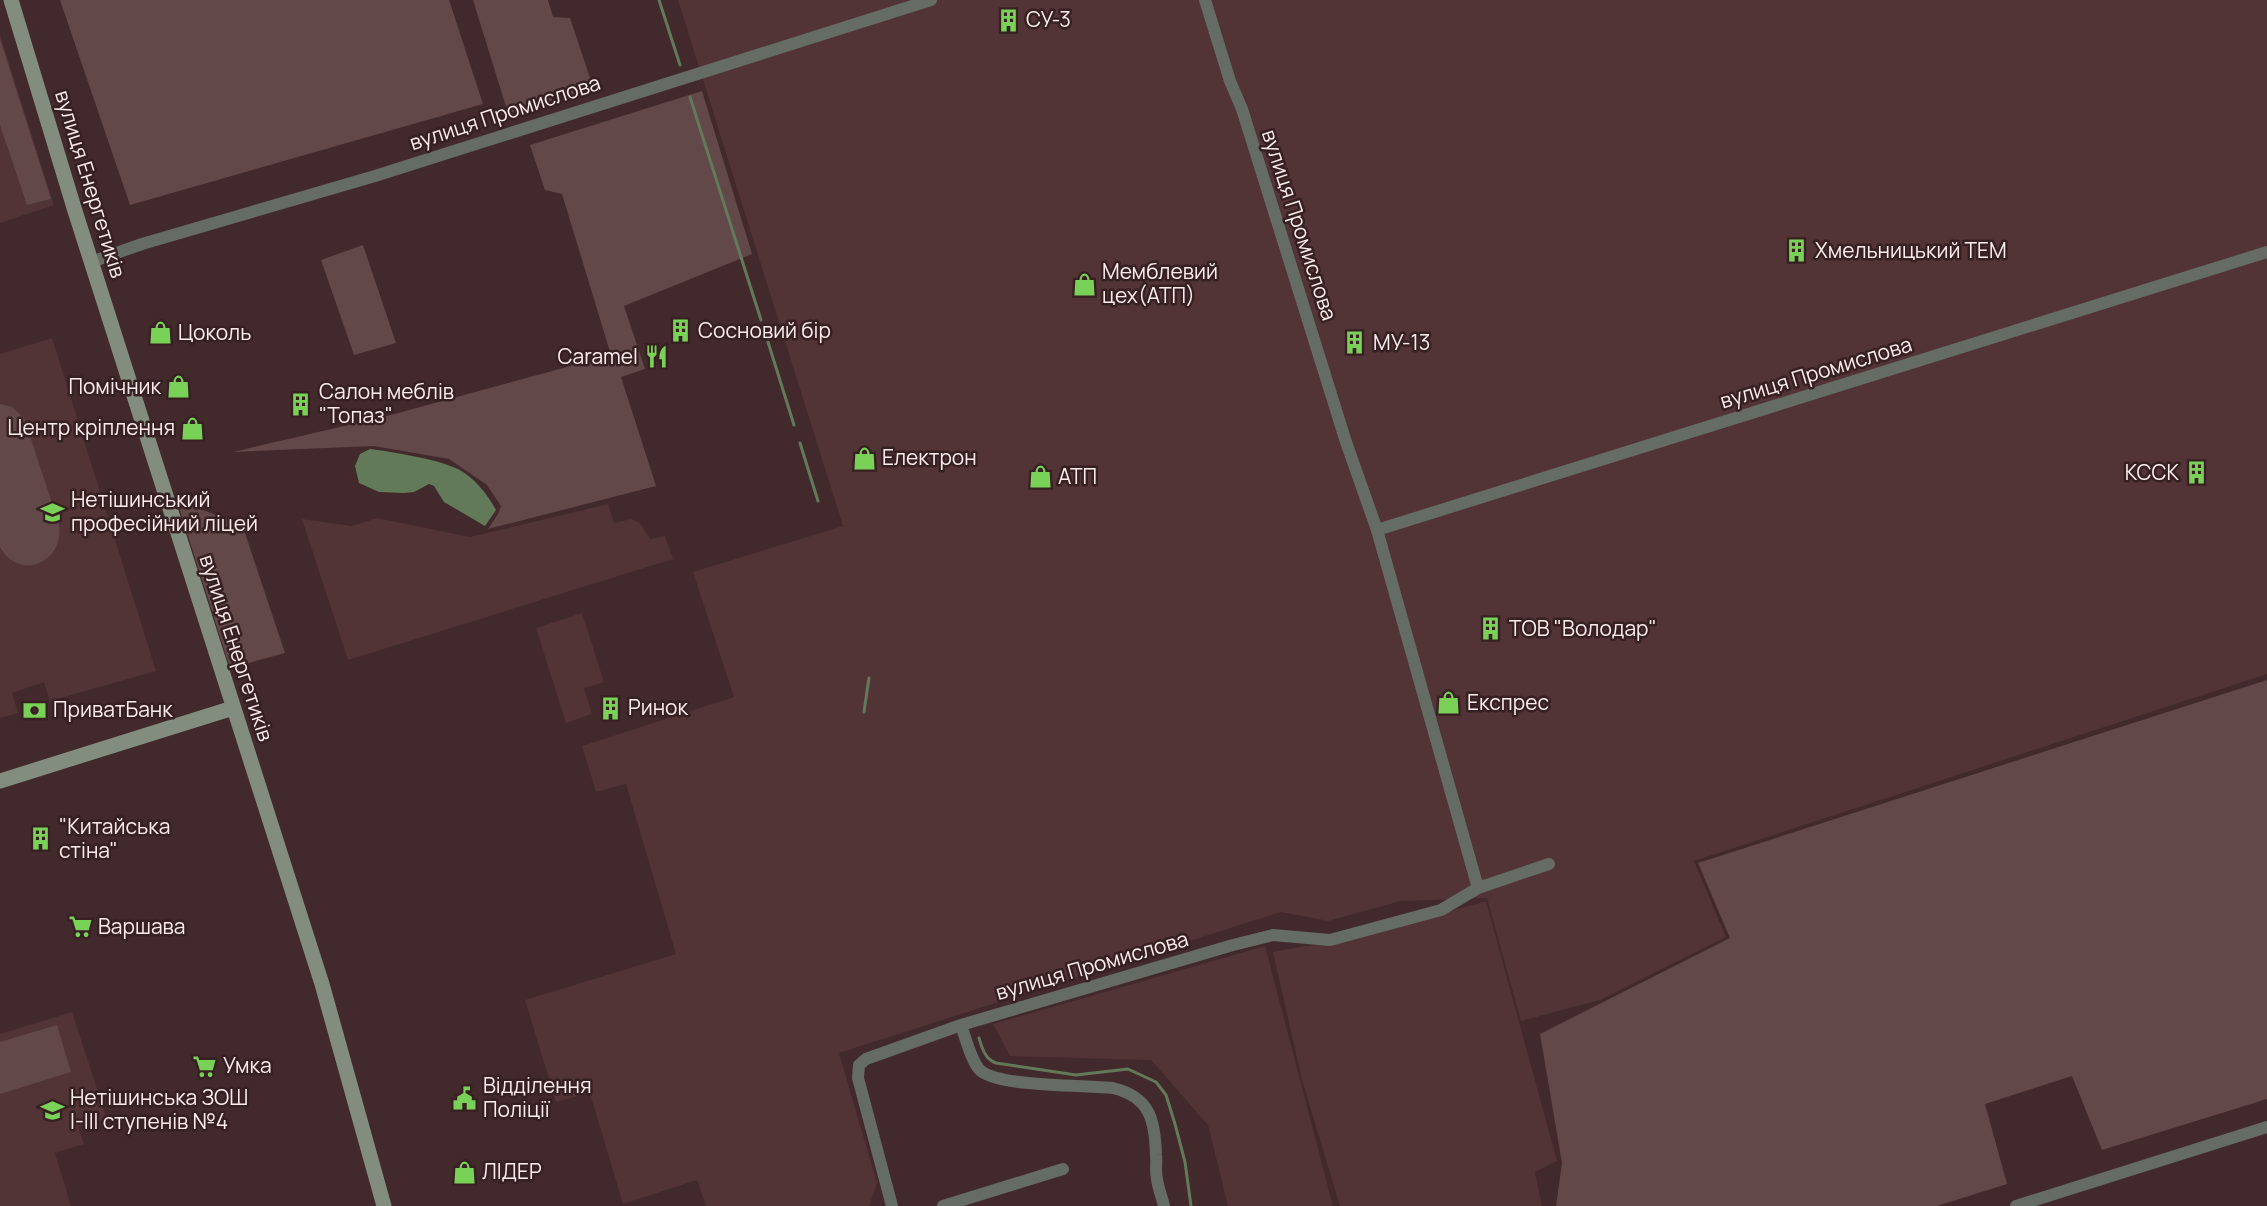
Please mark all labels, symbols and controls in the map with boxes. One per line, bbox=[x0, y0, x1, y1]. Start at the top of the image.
place label: СУ-3 bbox=[1026, 5, 1071, 33]
building icon: СУ-3 bbox=[995, 7, 1021, 33]
street label: вулиця Промислова bbox=[406, 68, 604, 156]
street label: вулиця Енергетиків bbox=[49, 86, 133, 281]
street label: вулиця Промислова bbox=[1256, 126, 1344, 324]
place label: Хмельницький ТЕМ bbox=[1815, 236, 2007, 264]
building icon: Хмельницький ТЕМ bbox=[1784, 238, 1810, 264]
place label: Мемблевий цех(АТП) bbox=[1102, 257, 1218, 309]
shop icon: Мемблевий цех(АТП) bbox=[1071, 271, 1097, 297]
place label: Сосновий бір bbox=[698, 316, 831, 344]
place label: Цоколь bbox=[178, 318, 251, 346]
building icon: Сосновий бір bbox=[667, 318, 693, 344]
shop icon: Цоколь bbox=[147, 320, 173, 346]
place label: МУ-13 bbox=[1373, 328, 1430, 356]
building icon: МУ-13 bbox=[1342, 330, 1368, 356]
street label: вулиця Промислова bbox=[1716, 330, 1915, 415]
place label: Caramel bbox=[558, 342, 638, 370]
restaurant icon: Caramel bbox=[643, 344, 669, 370]
place label: Помічник bbox=[68, 372, 162, 400]
shop icon: Помічник bbox=[166, 374, 192, 400]
place label: Салон меблів "Топаз" bbox=[319, 377, 454, 429]
building icon: Салон меблів "Топаз" bbox=[288, 391, 314, 417]
place label: Центр кріплення bbox=[8, 413, 175, 441]
shop icon: Центр кріплення bbox=[180, 415, 206, 441]
place label: Електрон bbox=[882, 443, 977, 471]
shop icon: Електрон bbox=[851, 445, 877, 471]
place label: КССК bbox=[2125, 458, 2180, 486]
building icon: КССК bbox=[2184, 460, 2210, 486]
place label: АТП bbox=[1058, 462, 1097, 490]
shop icon: АТП bbox=[1027, 464, 1053, 490]
place label: Нетішинський професійний ліцей bbox=[71, 485, 258, 537]
school or university icon: Нетішинський професійний ліцей bbox=[40, 499, 66, 525]
street label: вулиця Енергетиків bbox=[194, 551, 280, 745]
place label: ТОВ "Володар" bbox=[1509, 614, 1657, 642]
building icon: ТОВ "Володар" bbox=[1478, 616, 1504, 642]
place label: Експрес bbox=[1467, 688, 1549, 716]
shop icon: Експрес bbox=[1436, 690, 1462, 716]
place label: Ринок bbox=[628, 693, 688, 721]
place label: ПриватБанк bbox=[53, 695, 173, 723]
building icon: Ринок bbox=[597, 695, 623, 721]
bank icon: ПриватБанк bbox=[22, 697, 48, 723]
place label: "Китайська стіна" bbox=[59, 812, 170, 864]
building icon: "Китайська стіна" bbox=[28, 826, 54, 852]
place label: Варшава bbox=[98, 912, 185, 940]
supermarket icon: Варшава bbox=[67, 914, 93, 940]
street label: вулиця Промислова bbox=[992, 924, 1191, 1006]
place label: Умка bbox=[223, 1051, 272, 1079]
supermarket icon: Умка bbox=[192, 1053, 218, 1079]
place label: Відділення Поліції bbox=[483, 1071, 592, 1123]
place label: Нетішинська ЗОШ І-ІІІ ступенів №4 bbox=[70, 1083, 248, 1135]
public building icon: Відділення Поліції bbox=[452, 1085, 478, 1111]
school or university icon: Нетішинська ЗОШ І-ІІІ ступенів №4 bbox=[39, 1097, 65, 1123]
place label: ЛІДЕР bbox=[482, 1157, 542, 1185]
shop icon: ЛІДЕР bbox=[451, 1159, 477, 1185]

